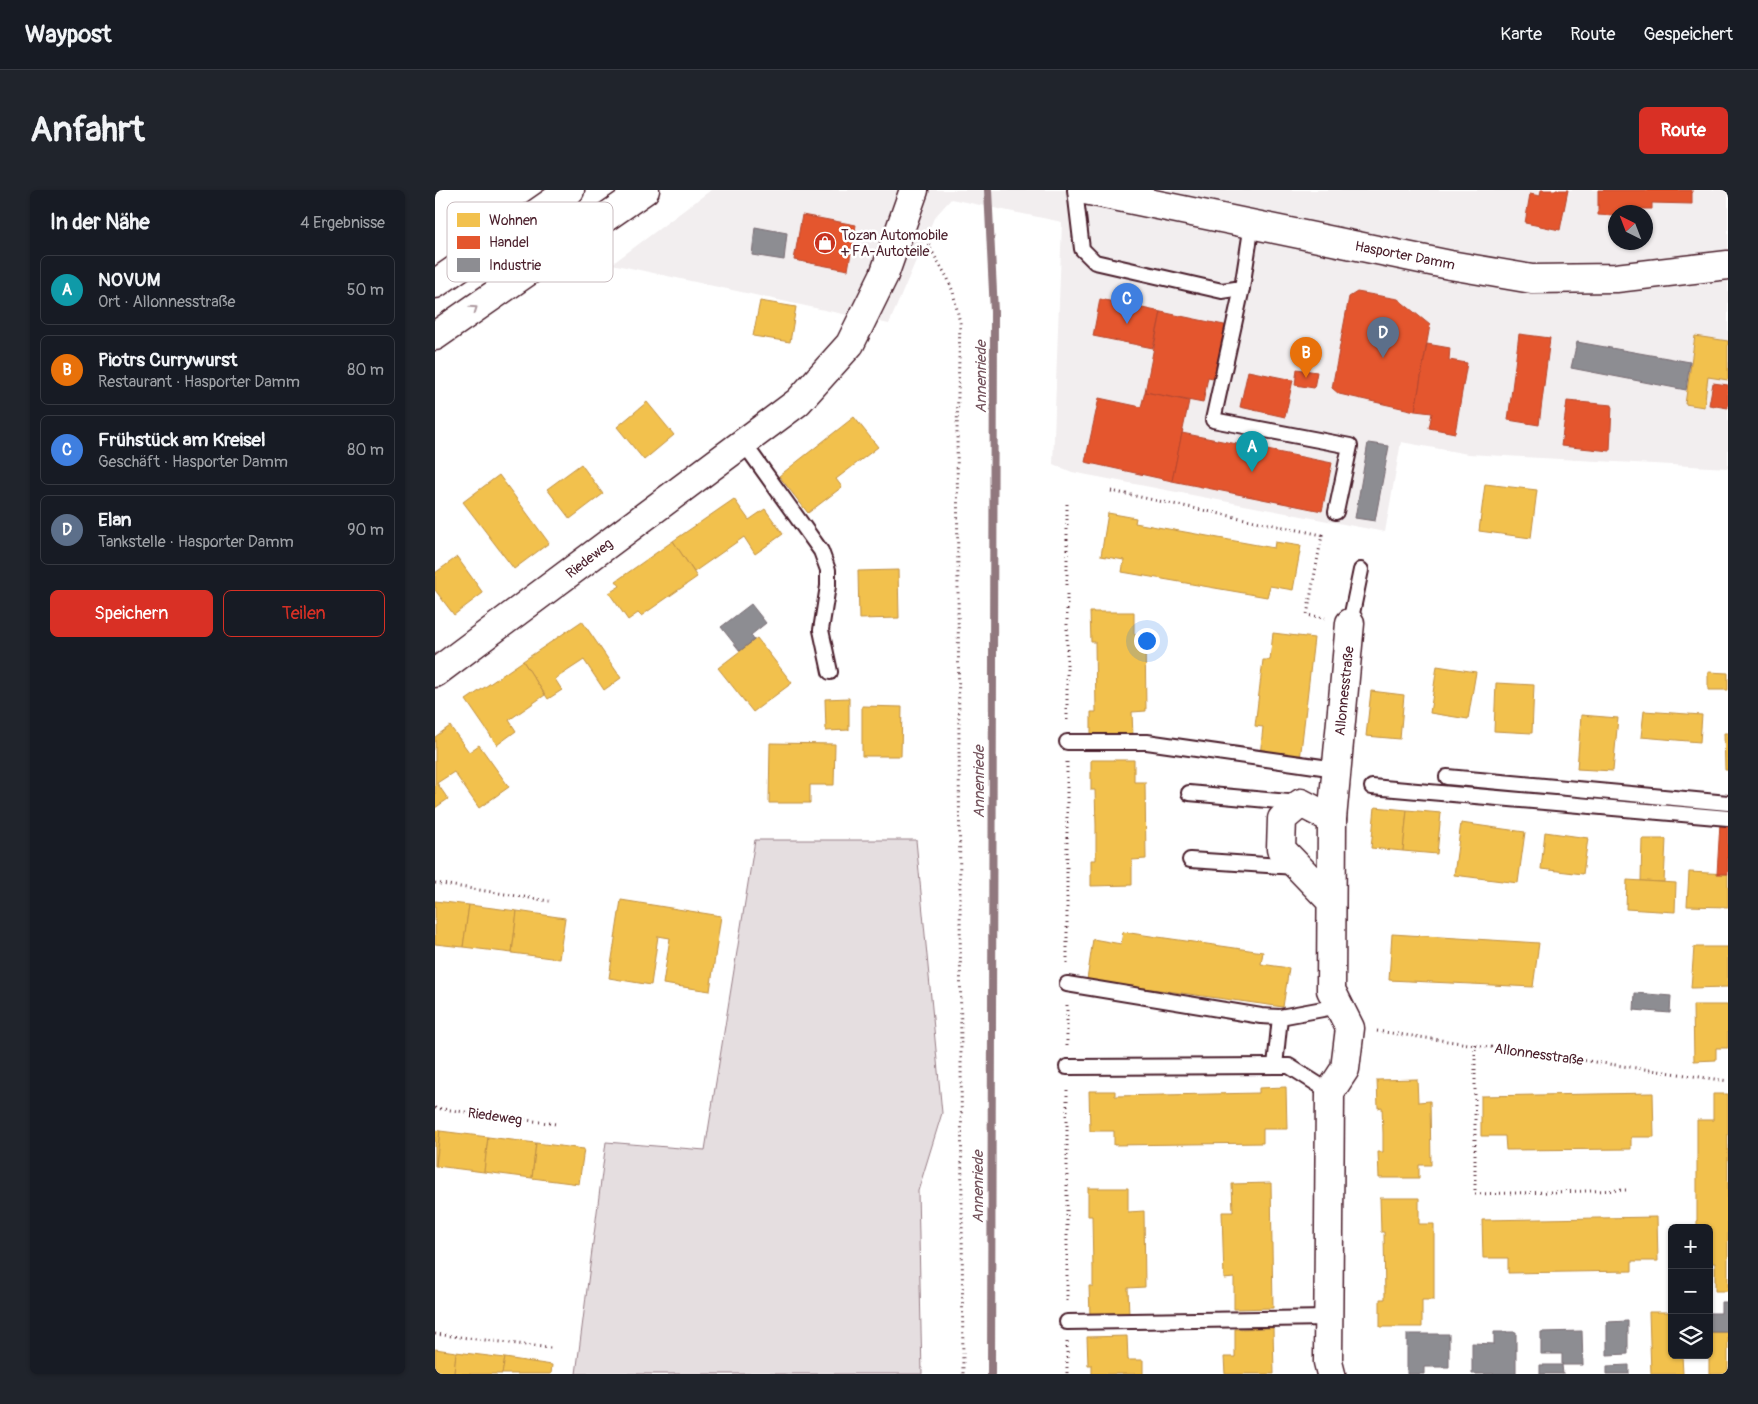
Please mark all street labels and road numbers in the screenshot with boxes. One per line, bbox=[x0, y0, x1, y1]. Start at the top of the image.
street label: Hasporter Damm bbox=[1353, 237, 1456, 274]
street label: Riedeweg bbox=[562, 535, 616, 582]
street label: Allonnesstraße bbox=[1331, 645, 1358, 737]
street label: Allonnesstraße bbox=[1493, 1040, 1585, 1069]
street label: Riedeweg bbox=[467, 1104, 523, 1129]

